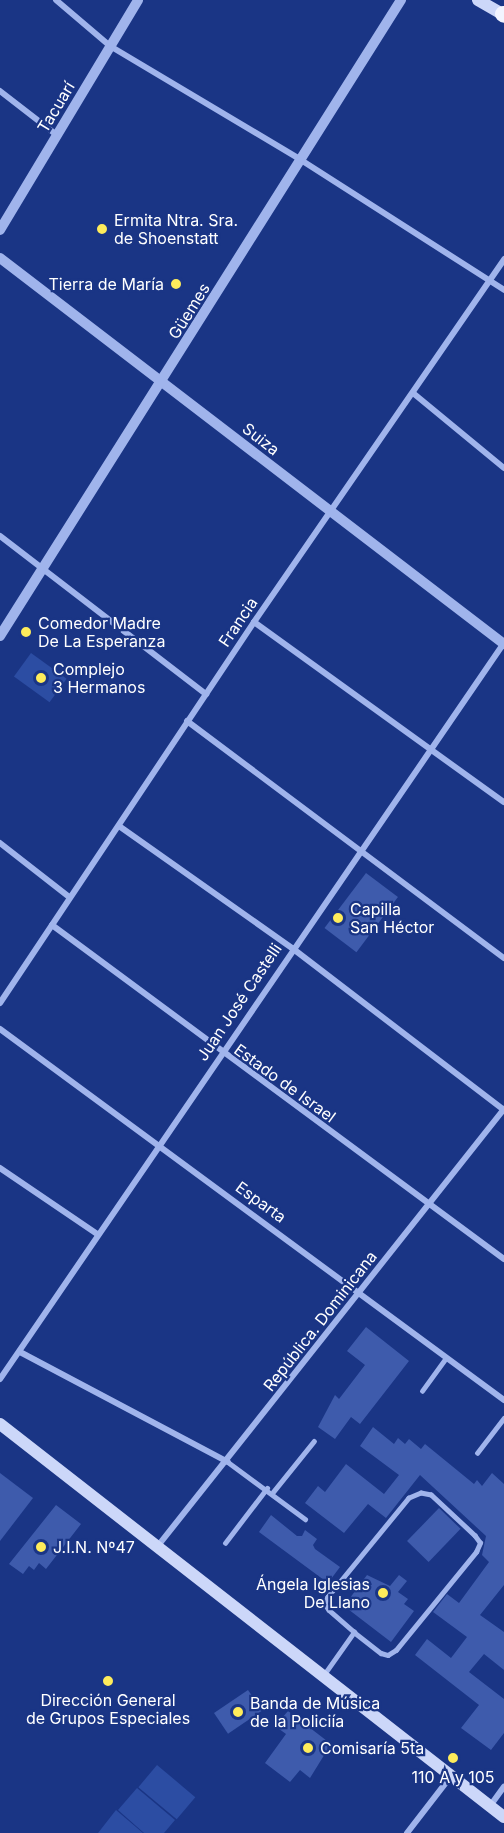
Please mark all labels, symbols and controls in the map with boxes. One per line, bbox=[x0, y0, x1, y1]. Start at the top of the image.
street label: Tacuarí bbox=[33, 78, 79, 136]
place label: Ermita Ntra. Sra. de Shoenstatt bbox=[114, 210, 238, 248]
marker: Ermita Ntra. Sra. de Shoenstatt bbox=[95, 222, 109, 236]
place label: Tierra de María bbox=[48, 274, 164, 294]
marker: Tierra de María bbox=[169, 277, 183, 291]
street label: Güemes bbox=[164, 279, 214, 343]
street label: Suiza bbox=[239, 419, 283, 459]
street label: Francia bbox=[215, 594, 261, 650]
place label: Comedor Madre De La Esperanza bbox=[38, 613, 165, 651]
marker: Comedor Madre De La Esperanza bbox=[19, 625, 33, 639]
place label: Complejo 3 Hermanos bbox=[53, 659, 145, 697]
marker: Complejo 3 Hermanos bbox=[34, 671, 48, 685]
place label: Capilla San Héctor bbox=[350, 899, 434, 937]
marker: Capilla San Héctor bbox=[331, 911, 345, 925]
street label: Juan José Castelli bbox=[193, 940, 285, 1064]
street label: Estado de Israel bbox=[230, 1040, 340, 1126]
street label: Esparta bbox=[232, 1177, 290, 1227]
street label: República. Dominicana bbox=[259, 1247, 381, 1395]
place label: J.I.N. Nº47 bbox=[53, 1537, 135, 1557]
marker: J.I.N. Nº47 bbox=[34, 1540, 48, 1554]
place label: Ángela Iglesias De Llano bbox=[256, 1574, 370, 1612]
marker: Ángela Iglesias De Llano bbox=[374, 1584, 392, 1602]
marker: Dirección General de Grupos Especiales bbox=[101, 1674, 115, 1688]
place label: Dirección General de Grupos Especiales bbox=[26, 1690, 190, 1728]
place label: Banda de Música de la Policiía bbox=[250, 1693, 380, 1731]
marker: Banda de Música de la Policiía bbox=[231, 1705, 245, 1719]
place label: Comisaría 5ta bbox=[320, 1738, 424, 1758]
marker: Comisaría 5ta bbox=[301, 1741, 315, 1755]
marker: 110 A y 105 bbox=[446, 1751, 460, 1765]
place label: 110 A y 105 bbox=[412, 1767, 494, 1787]

